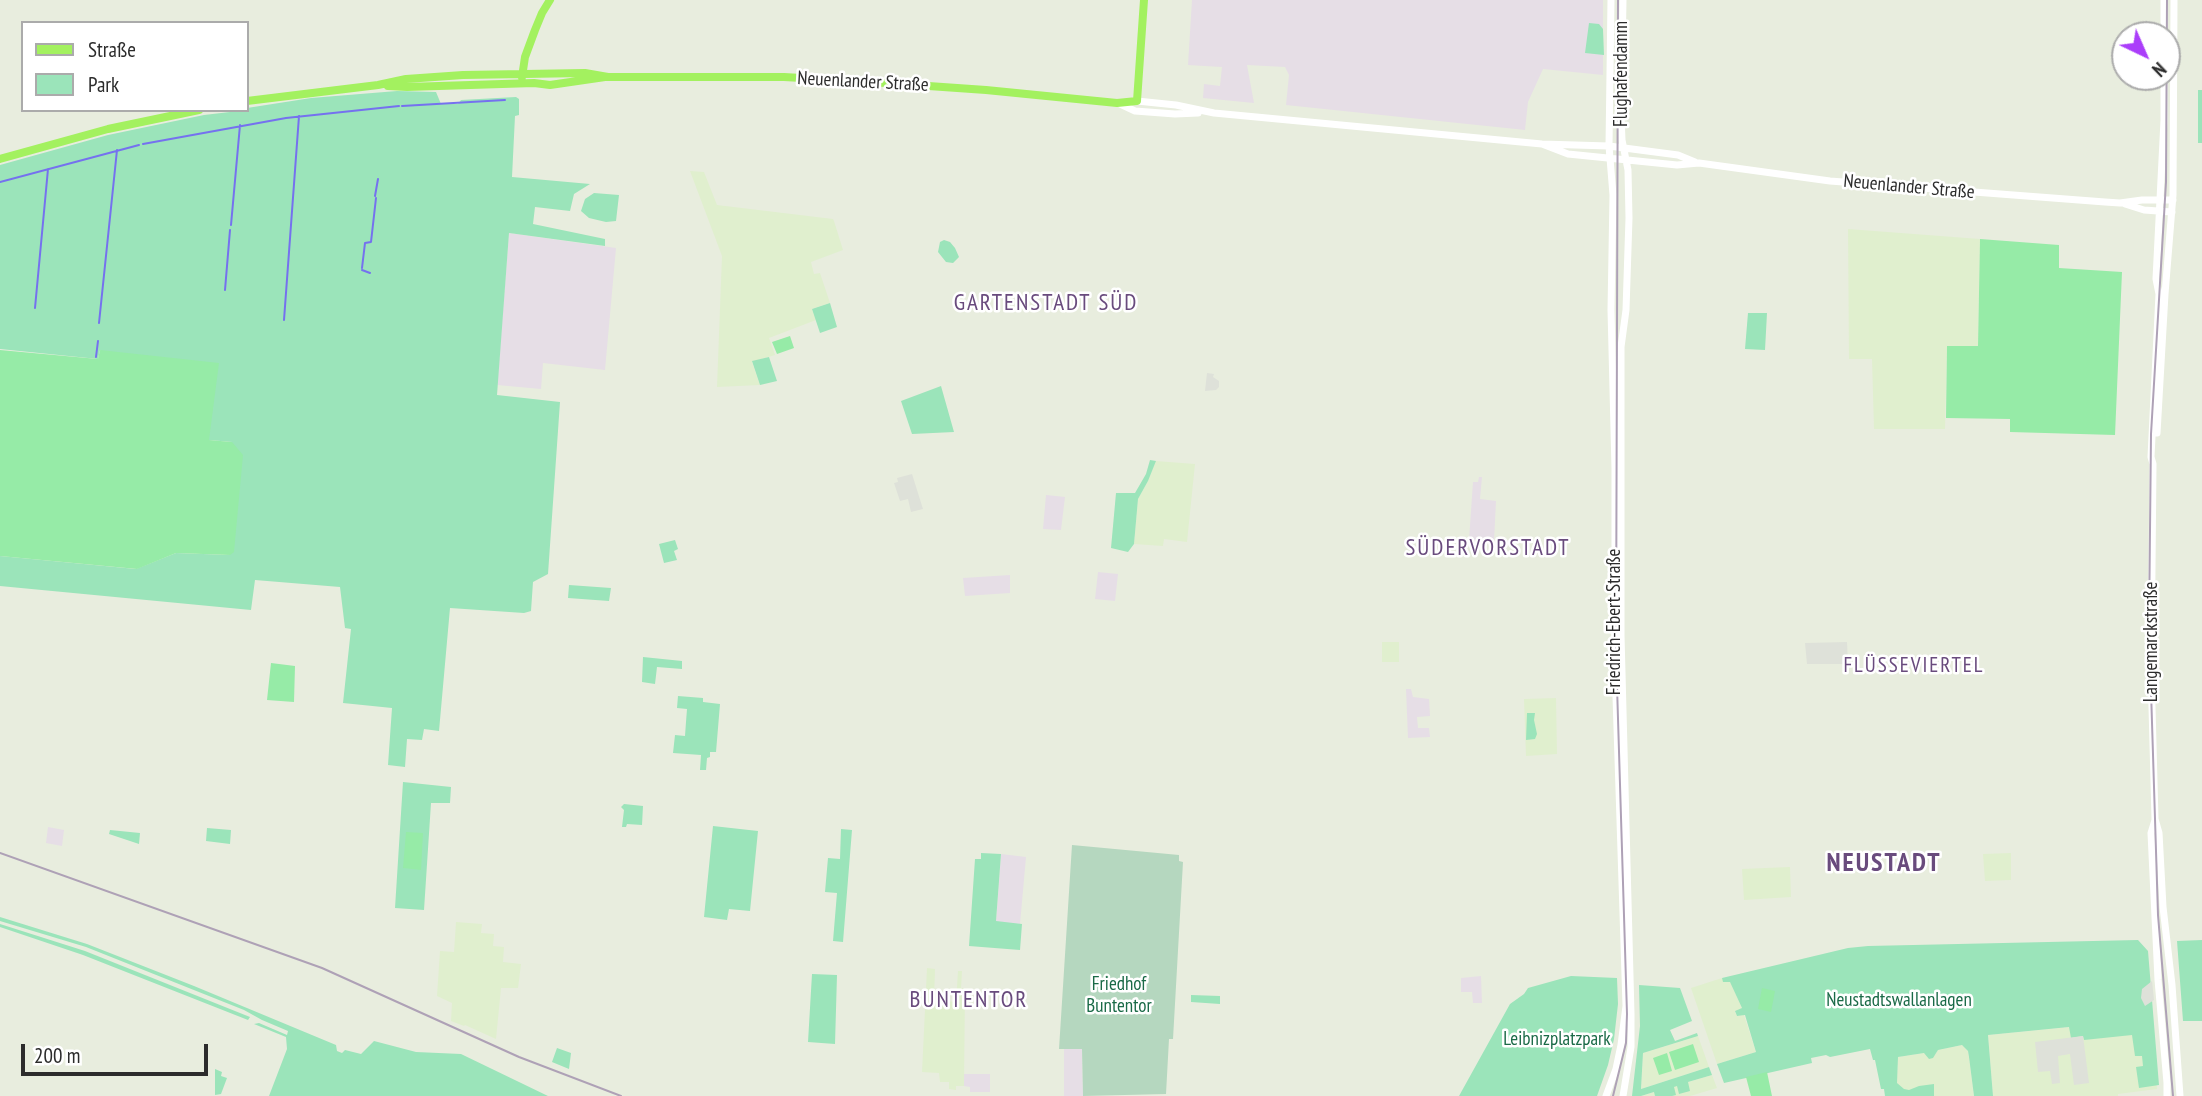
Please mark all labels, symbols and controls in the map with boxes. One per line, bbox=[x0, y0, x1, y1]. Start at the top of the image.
legend bbox=[21, 21, 248, 112]
street label: Flughafendamm bbox=[1611, 21, 1633, 127]
north arrow bbox=[2111, 21, 2181, 91]
text: Straße bbox=[88, 36, 136, 63]
text: N bbox=[2147, 57, 2171, 82]
street label: Neuenlander Straße bbox=[797, 67, 929, 97]
text: Park bbox=[88, 71, 119, 98]
street label: Neuenlander Straße bbox=[1843, 170, 1975, 204]
district label: GARTENSTADT SÜD bbox=[956, 289, 1136, 317]
district label: SÜDERVORSTADT bbox=[1407, 534, 1569, 562]
street label: Friedrich-Ebert-Straße bbox=[1604, 549, 1626, 695]
street label: Langemarckstraße bbox=[2141, 582, 2163, 702]
district label: FLÜSSEVIERTEL bbox=[1845, 653, 1983, 679]
district label: NEUSTADT bbox=[1827, 848, 1941, 880]
park label: Friedhof Buntentor bbox=[1086, 974, 1152, 1018]
district label: BUNTENTOR bbox=[911, 986, 1027, 1014]
park label: Neustadtswallanlagen bbox=[1826, 990, 1972, 1012]
park label: Leibnizplatzpark bbox=[1503, 1029, 1611, 1051]
scale bar bbox=[24, 1030, 212, 1074]
text: 200 m bbox=[34, 1042, 80, 1069]

